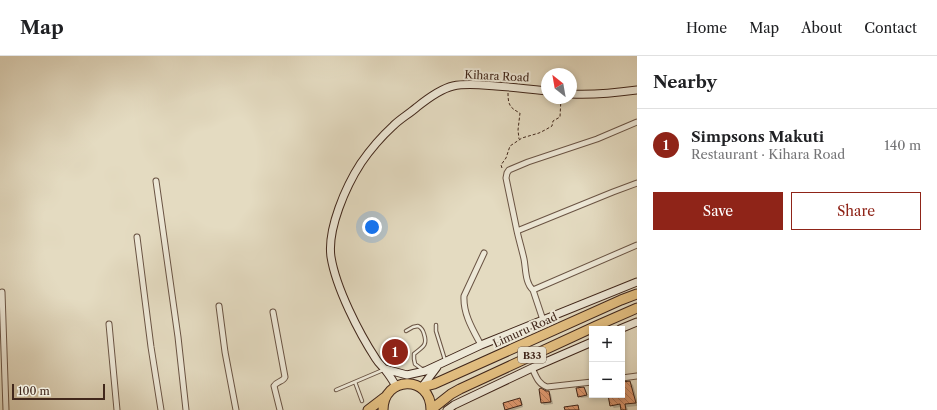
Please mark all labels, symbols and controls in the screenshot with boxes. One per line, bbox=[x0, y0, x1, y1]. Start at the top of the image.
text: Map bbox=[20, 16, 64, 39]
text: Home bbox=[686, 19, 727, 37]
text: Map bbox=[749, 19, 779, 37]
text: About bbox=[801, 19, 842, 37]
text: Contact bbox=[864, 19, 917, 37]
street label: Kihara Road bbox=[464, 67, 530, 85]
north arrow bbox=[541, 68, 577, 104]
text: Nearby bbox=[653, 72, 717, 92]
text: Simpsons Makuti bbox=[691, 127, 824, 146]
text: 1 bbox=[663, 137, 669, 153]
text: 140 m bbox=[884, 137, 921, 153]
text: Restaurant · Kihara Road bbox=[691, 146, 845, 162]
button: Save bbox=[653, 192, 783, 230]
button: Share bbox=[791, 192, 921, 230]
your location bbox=[362, 217, 382, 237]
street label: Limuru Road bbox=[491, 309, 560, 350]
map controls bbox=[589, 326, 625, 398]
button: + bbox=[589, 326, 625, 362]
pin: 1 bbox=[382, 337, 408, 367]
road number: B33 bbox=[518, 347, 546, 363]
button: − bbox=[589, 362, 625, 398]
scale bar bbox=[12, 382, 105, 401]
text: 100 m bbox=[18, 384, 50, 398]

